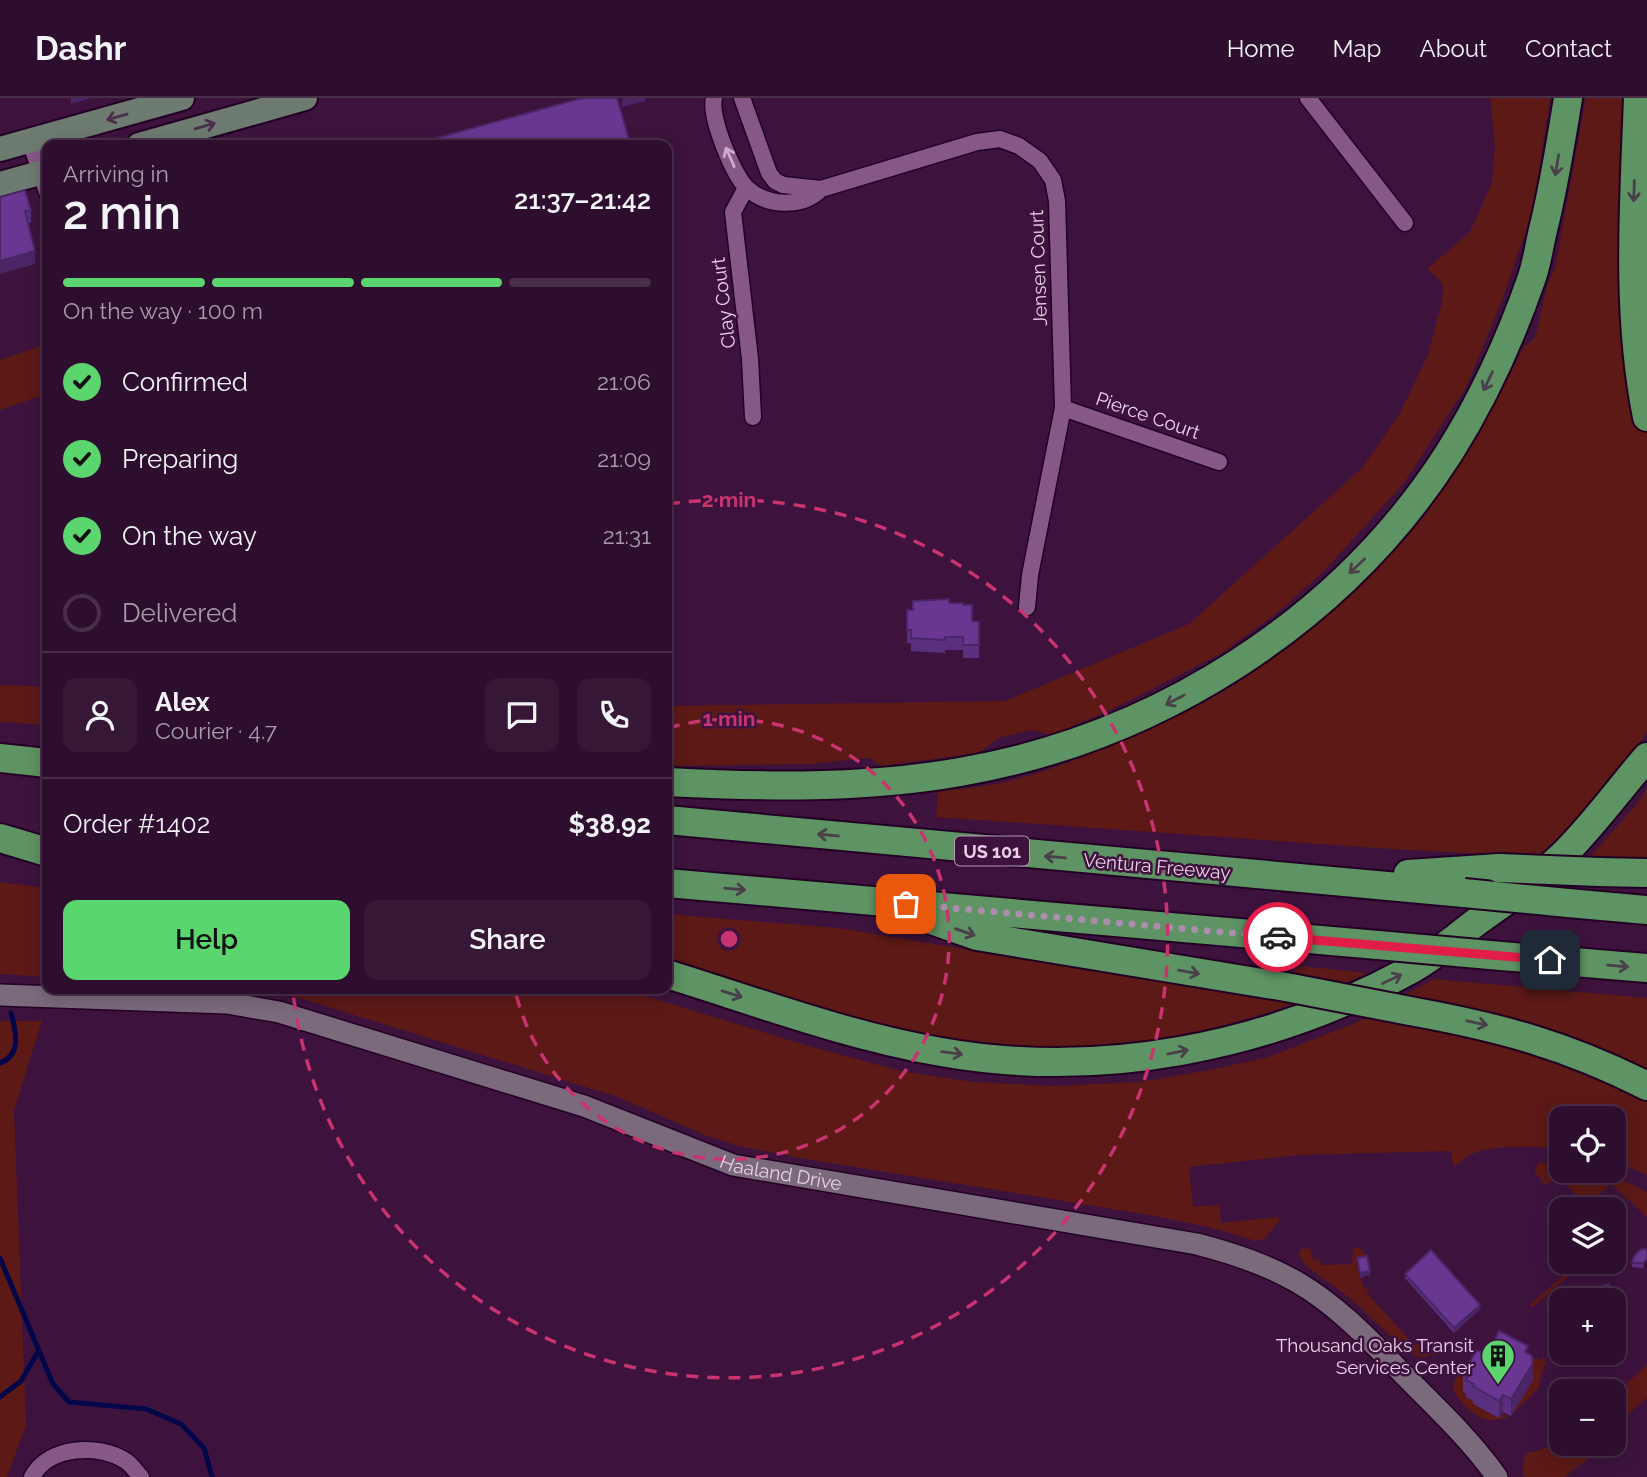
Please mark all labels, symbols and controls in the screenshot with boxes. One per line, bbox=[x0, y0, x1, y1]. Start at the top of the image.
text: Dashr bbox=[35, 29, 126, 68]
text: Home bbox=[1227, 34, 1295, 63]
text: Map bbox=[1333, 34, 1381, 63]
text: About bbox=[1419, 34, 1487, 63]
text: Contact bbox=[1525, 34, 1612, 63]
one-way arrow bbox=[106, 111, 128, 124]
one-way arrow bbox=[193, 119, 215, 132]
one-way arrow bbox=[723, 147, 736, 168]
one-way arrow bbox=[1550, 154, 1563, 176]
text: Arriving in bbox=[63, 160, 169, 187]
one-way arrow bbox=[1628, 179, 1641, 202]
text: 21:37–21:42 bbox=[514, 185, 651, 215]
text: 2 min bbox=[63, 186, 181, 240]
street label: Jensen Court bbox=[1025, 209, 1051, 326]
street label: Clay Court bbox=[706, 256, 739, 350]
text: On the way · 100 m bbox=[63, 297, 263, 324]
icon: check bbox=[63, 363, 101, 401]
text: Confirmed bbox=[122, 367, 248, 397]
text: 21:06 bbox=[597, 368, 651, 395]
one-way arrow bbox=[1481, 370, 1495, 391]
street label: Pierce Court bbox=[1093, 387, 1203, 443]
icon: check bbox=[63, 440, 101, 478]
text: Preparing bbox=[122, 444, 238, 474]
text: 21:09 bbox=[597, 445, 651, 472]
text: 2 min bbox=[702, 487, 756, 512]
icon: check bbox=[63, 517, 101, 555]
text: On the way bbox=[122, 521, 257, 551]
text: 21:31 bbox=[603, 522, 651, 549]
one-way arrow bbox=[1349, 557, 1366, 574]
text: Delivered bbox=[122, 598, 237, 628]
button: person bbox=[63, 678, 137, 752]
button: chat bbox=[485, 678, 559, 752]
button: phone bbox=[577, 678, 651, 752]
text: Alex bbox=[155, 687, 210, 717]
one-way arrow bbox=[1165, 694, 1186, 708]
text: 1 min bbox=[702, 706, 756, 731]
text: Courier · 4.7 bbox=[155, 717, 277, 744]
text: Order #1402 bbox=[63, 809, 210, 839]
text: $38.92 bbox=[569, 809, 651, 839]
one-way arrow bbox=[817, 829, 840, 842]
road number: US 101 bbox=[955, 836, 1029, 866]
street label: Ventura Freeway bbox=[1082, 849, 1232, 883]
one-way arrow bbox=[1044, 850, 1067, 863]
pin bbox=[876, 874, 936, 934]
one-way arrow bbox=[723, 883, 746, 896]
icon: bag bbox=[887, 885, 925, 923]
button: Help bbox=[63, 900, 350, 980]
button: Share bbox=[364, 900, 651, 980]
courier bbox=[1243, 902, 1313, 972]
icon: car bbox=[1259, 918, 1297, 956]
centre of rings bbox=[717, 927, 741, 951]
one-way arrow bbox=[954, 927, 976, 939]
pin bbox=[1520, 930, 1580, 990]
icon: home bbox=[1531, 941, 1569, 979]
one-way arrow bbox=[1606, 960, 1629, 973]
one-way arrow bbox=[1177, 966, 1200, 979]
one-way arrow bbox=[1382, 971, 1403, 984]
one-way arrow bbox=[721, 989, 743, 1002]
one-way arrow bbox=[1465, 1017, 1488, 1031]
one-way arrow bbox=[1166, 1044, 1189, 1058]
one-way arrow bbox=[940, 1047, 962, 1060]
map controls bbox=[1549, 1106, 1626, 1456]
button: locate bbox=[1549, 1106, 1626, 1183]
street label: Haaland Drive bbox=[717, 1150, 844, 1194]
button: layers bbox=[1549, 1197, 1626, 1274]
button: + bbox=[1549, 1288, 1626, 1365]
place label: Thousand Oaks Transit Services Center bbox=[1276, 1334, 1475, 1378]
building icon: Thousand Oaks Transit Services Center bbox=[1479, 1337, 1517, 1386]
button: − bbox=[1549, 1379, 1626, 1456]

